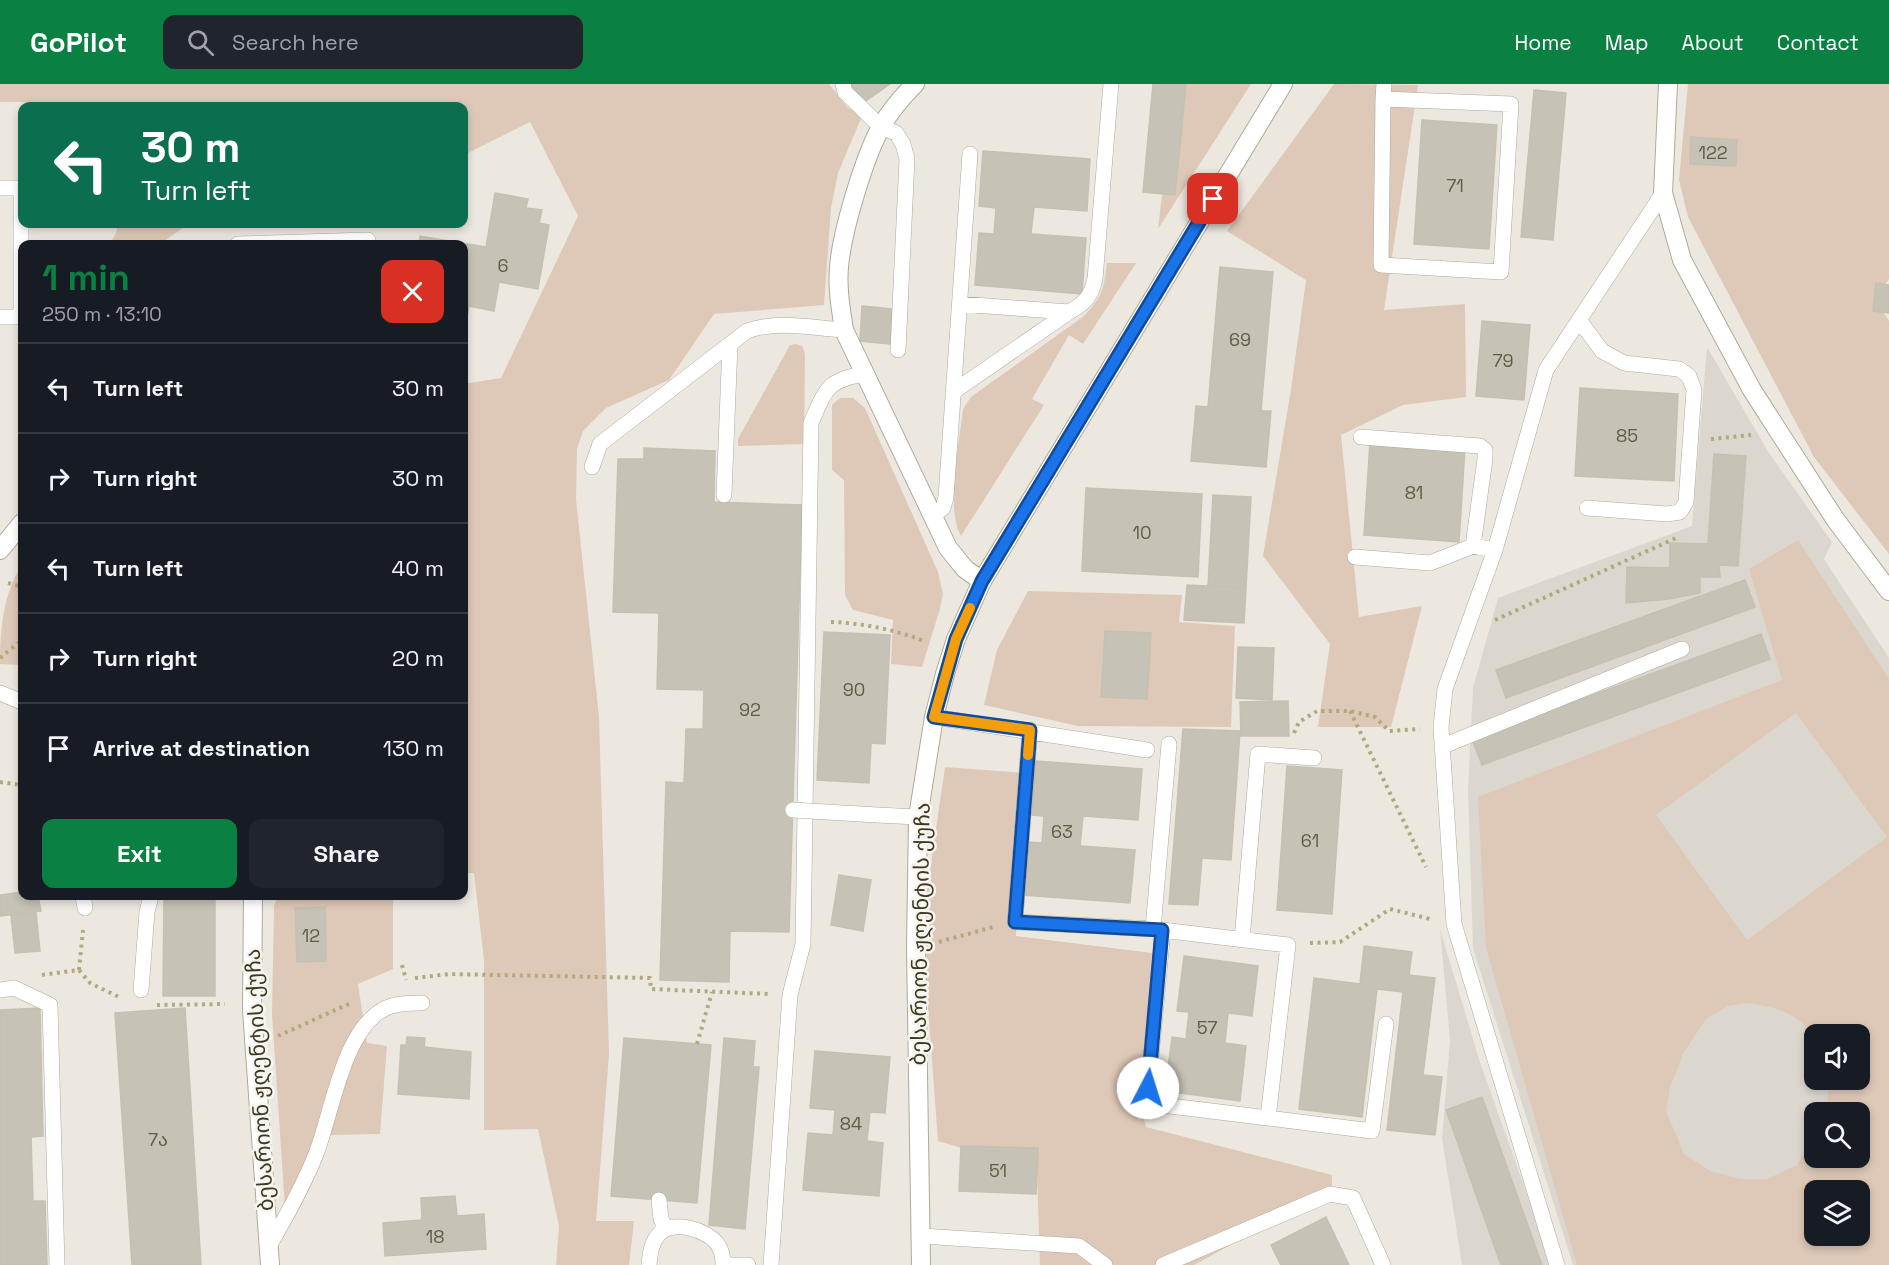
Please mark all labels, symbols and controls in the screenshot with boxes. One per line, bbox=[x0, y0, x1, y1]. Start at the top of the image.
search box bbox=[163, 15, 583, 69]
text: GoPilot bbox=[30, 24, 127, 60]
icon: search bbox=[184, 26, 217, 59]
text: Search here bbox=[232, 28, 359, 56]
text: Home bbox=[1514, 29, 1572, 56]
text: Map bbox=[1605, 29, 1649, 56]
text: About bbox=[1682, 29, 1744, 56]
text: Contact bbox=[1777, 29, 1859, 56]
text: 30 m bbox=[141, 121, 240, 174]
icon: left bbox=[42, 126, 120, 204]
house number: 122 bbox=[1698, 141, 1728, 164]
text: Turn left bbox=[141, 173, 251, 208]
pin bbox=[1187, 173, 1238, 224]
house number: 71 bbox=[1446, 174, 1464, 197]
icon: arrive bbox=[1196, 182, 1229, 215]
house number: 6 bbox=[497, 254, 509, 277]
text: 1 min bbox=[42, 255, 130, 301]
button: close bbox=[381, 260, 444, 323]
text: 250 m · 13:10 bbox=[42, 301, 162, 327]
house number: 69 bbox=[1229, 328, 1251, 351]
house number: 79 bbox=[1492, 349, 1514, 372]
icon: left bbox=[42, 372, 75, 405]
text: Turn left bbox=[93, 374, 183, 402]
text: 30 m bbox=[392, 374, 444, 402]
house number: 85 bbox=[1616, 424, 1638, 447]
icon: right bbox=[42, 462, 75, 495]
text: Turn right bbox=[93, 464, 198, 492]
text: 30 m bbox=[392, 464, 444, 492]
house number: 81 bbox=[1405, 481, 1423, 504]
house number: 10 bbox=[1132, 521, 1152, 544]
icon: left bbox=[42, 552, 75, 585]
text: Turn left bbox=[93, 554, 183, 582]
text: 40 m bbox=[392, 554, 444, 582]
icon: right bbox=[42, 642, 75, 675]
text: Turn right bbox=[93, 644, 198, 672]
text: 20 m bbox=[392, 644, 444, 672]
house number: 90 bbox=[843, 678, 865, 701]
house number: 92 bbox=[739, 698, 761, 721]
icon: arrive bbox=[42, 732, 75, 765]
text: Arrive at destination bbox=[93, 734, 310, 762]
text: 130 m bbox=[383, 734, 444, 762]
street label: ბესარიონ ჟღენტის ქუჩა bbox=[904, 802, 936, 1066]
button: Exit bbox=[42, 819, 237, 888]
button: Share bbox=[249, 819, 444, 888]
house number: 63 bbox=[1051, 820, 1073, 843]
house number: 61 bbox=[1301, 829, 1319, 852]
house number: 12 bbox=[302, 924, 320, 947]
street label: ბესარიონ ჟღენტის ქუჩა bbox=[239, 948, 279, 1212]
house number: 57 bbox=[1197, 1016, 1217, 1039]
map controls bbox=[1804, 1024, 1870, 1246]
button: sound bbox=[1804, 1024, 1870, 1090]
position arrow bbox=[1116, 1056, 1180, 1120]
button: search bbox=[1804, 1102, 1870, 1168]
house number: 84 bbox=[840, 1112, 862, 1135]
house number: 7ა bbox=[148, 1128, 168, 1151]
house number: 51 bbox=[989, 1159, 1007, 1182]
button: layers bbox=[1804, 1180, 1870, 1246]
house number: 18 bbox=[426, 1225, 444, 1248]

